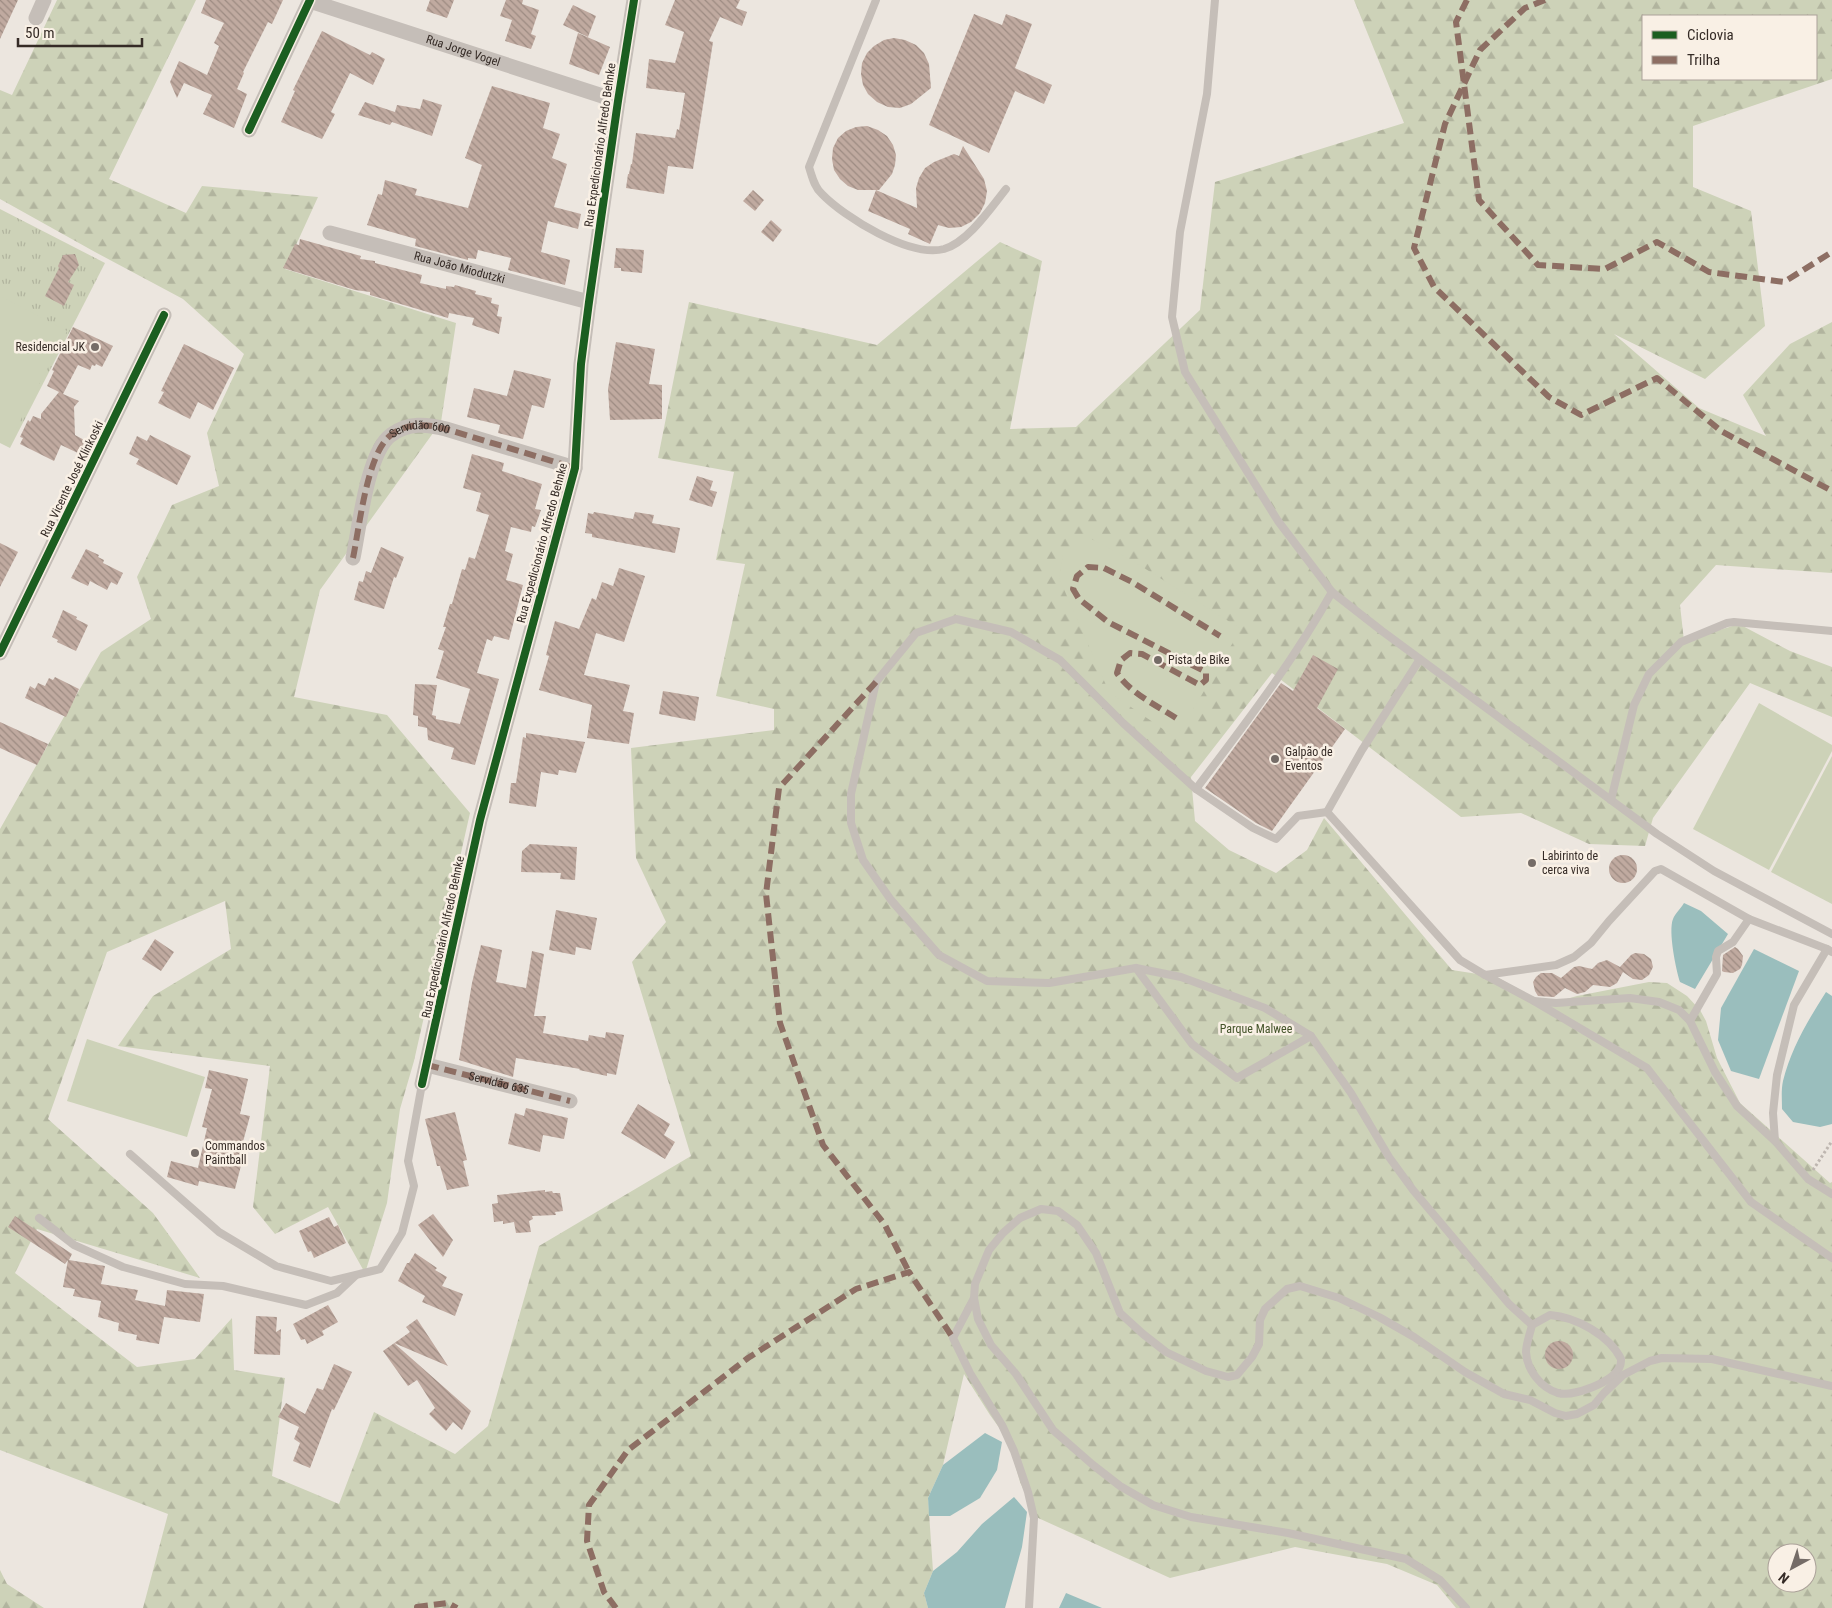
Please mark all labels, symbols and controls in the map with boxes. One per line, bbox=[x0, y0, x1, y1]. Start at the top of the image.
scale bar bbox=[18, 15, 141, 47]
legend bbox=[1642, 15, 1817, 80]
text: 50 m bbox=[25, 24, 55, 42]
text: Ciclovia bbox=[1687, 26, 1734, 44]
street label: Rua Jorge Vogel bbox=[424, 32, 502, 69]
text: Trilha bbox=[1687, 51, 1720, 69]
street label: Rua Expedicionário Alfredo Behnke bbox=[582, 62, 618, 228]
street label: Rua João Miodutzki bbox=[412, 249, 507, 286]
place label: Residencial JK bbox=[15, 340, 85, 354]
marker: Residencial JK bbox=[89, 341, 101, 353]
street label: Servidão 600 bbox=[387, 418, 452, 441]
street label: Rua Vicente José Klinkoski bbox=[38, 419, 106, 539]
street label: Rua Expedicionário Alfredo Behnke bbox=[514, 461, 570, 625]
place label: Pista de Bike bbox=[1168, 653, 1230, 667]
marker: Pista de Bike bbox=[1152, 654, 1164, 666]
place label: Galpão de Eventos bbox=[1285, 745, 1333, 773]
marker: Galpão de Eventos bbox=[1269, 753, 1281, 765]
place label: Labirinto de cerca viva bbox=[1542, 849, 1599, 877]
street label: Rua Expedicionário Alfredo Behnke bbox=[419, 854, 467, 1019]
marker: Labirinto de cerca viva bbox=[1526, 857, 1538, 869]
park label: Parque Malwee bbox=[1220, 1022, 1293, 1036]
street label: Servidão 635 bbox=[467, 1069, 531, 1097]
place label: Commandos Paintball bbox=[205, 1139, 265, 1167]
marker: Commandos Paintball bbox=[189, 1147, 201, 1159]
north arrow bbox=[1767, 1543, 1817, 1593]
text: N bbox=[1775, 1569, 1792, 1587]

